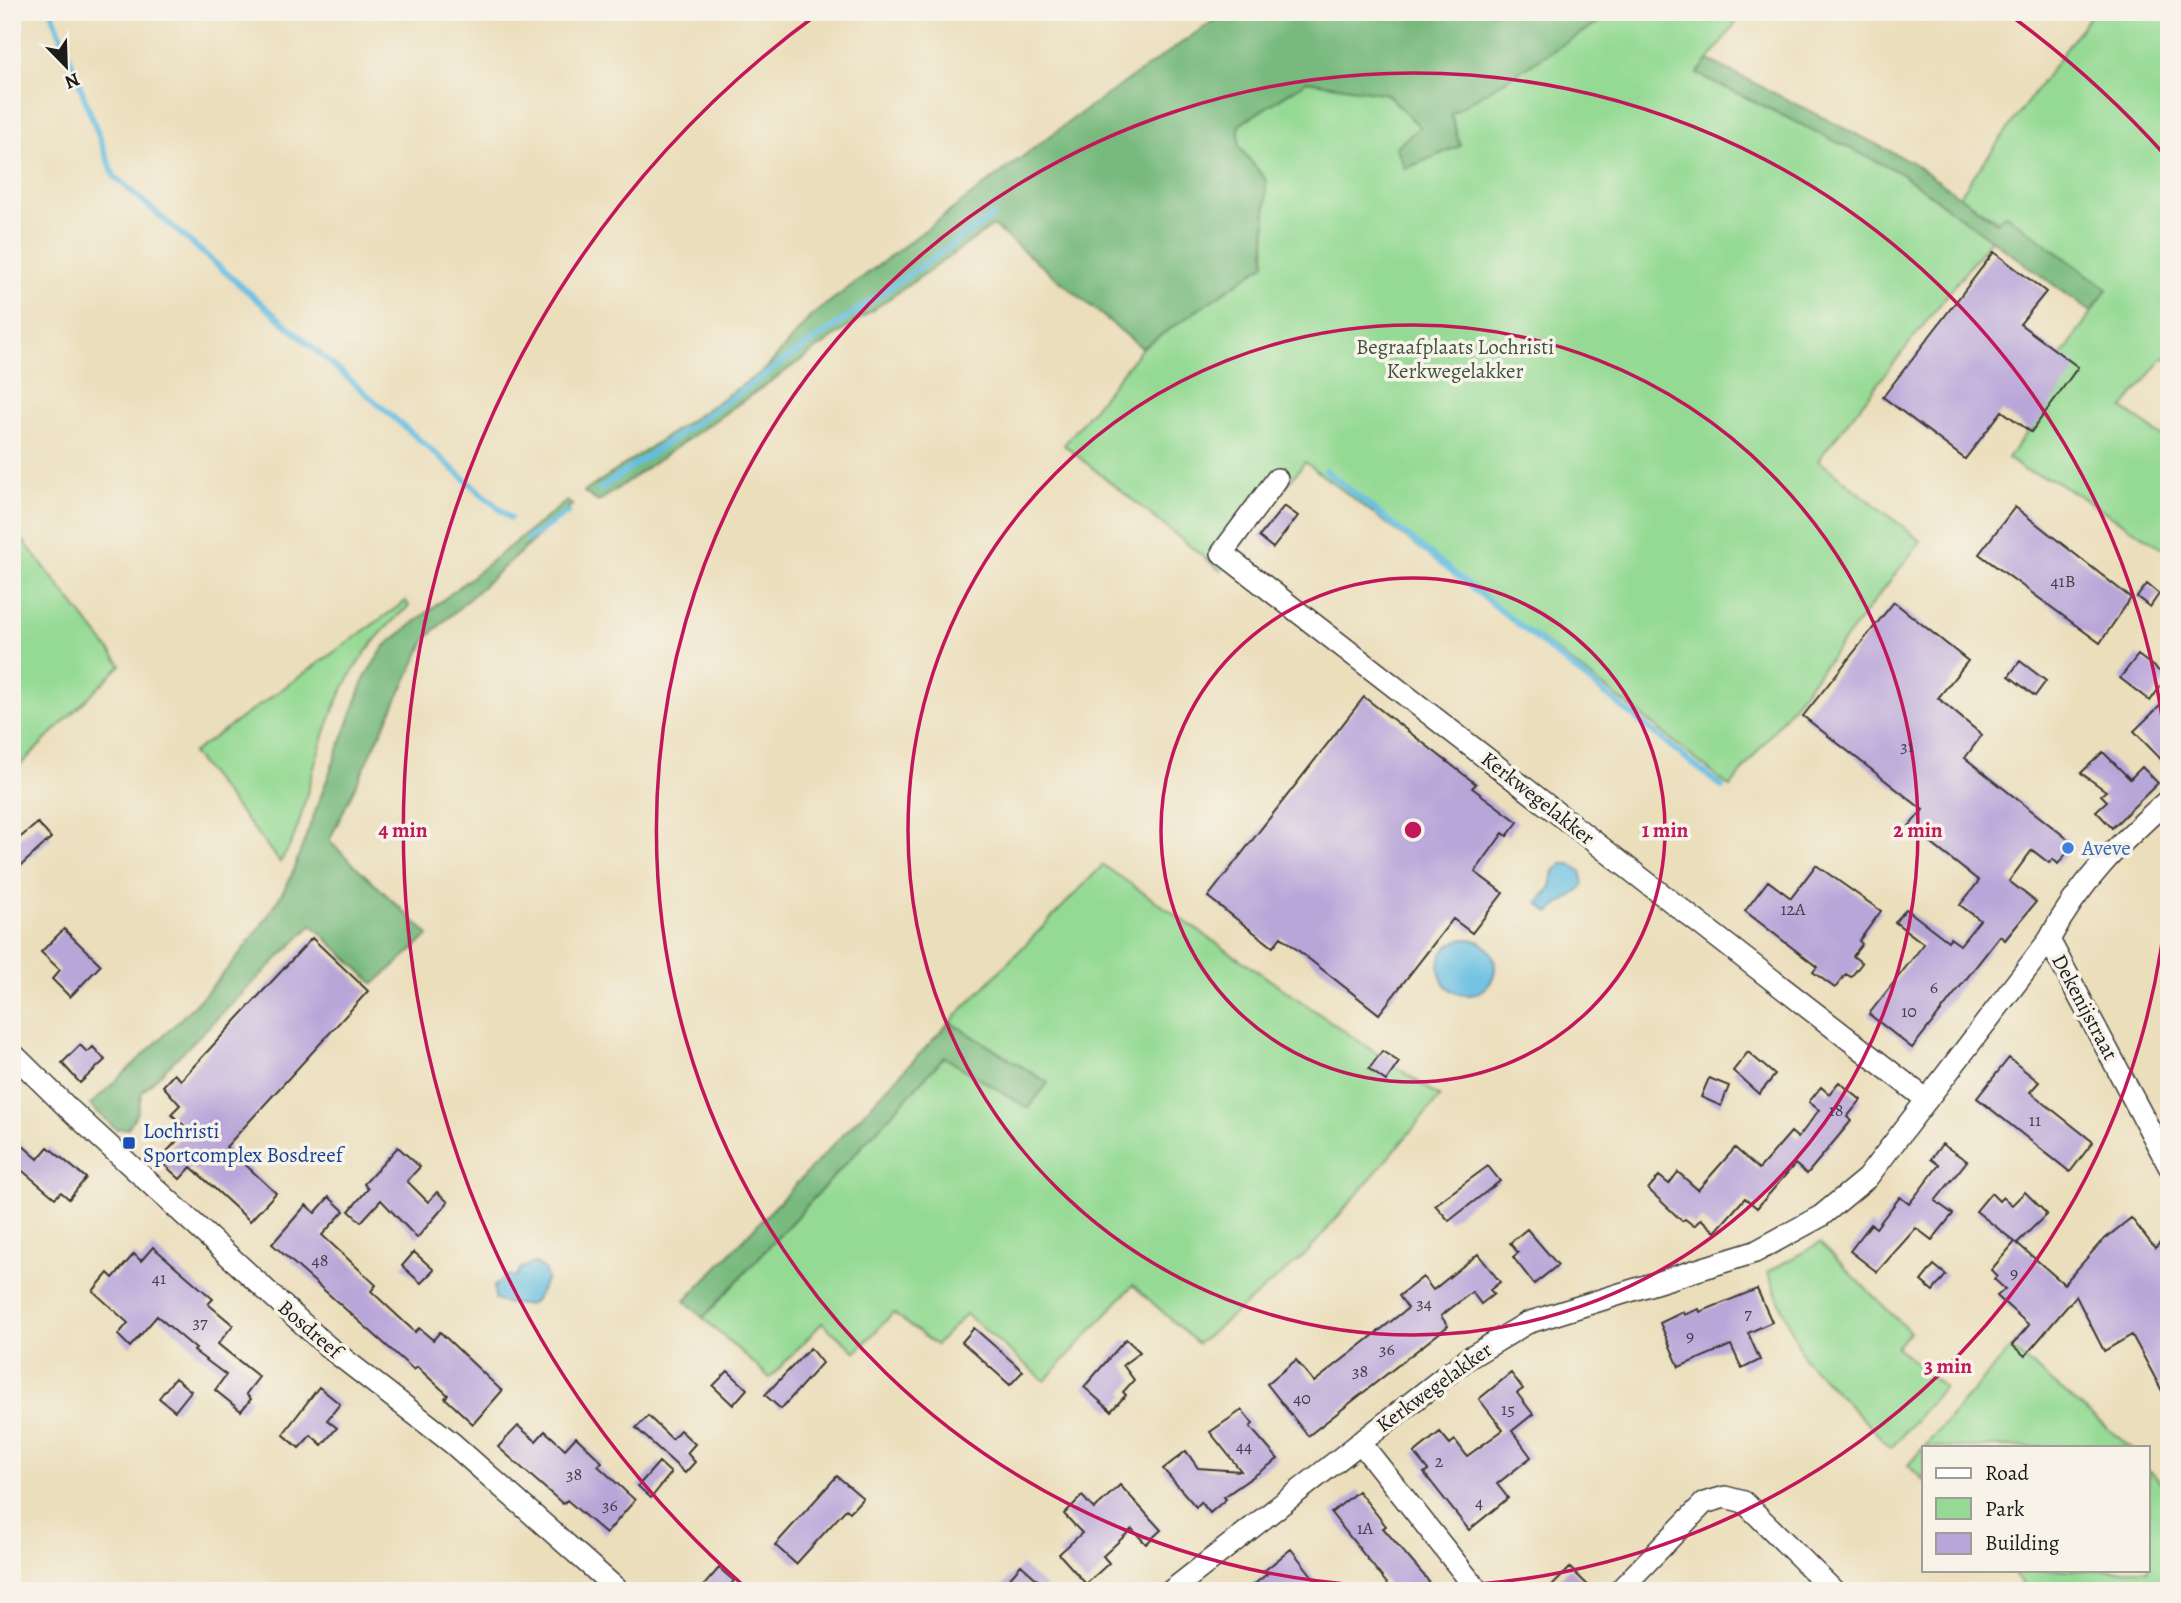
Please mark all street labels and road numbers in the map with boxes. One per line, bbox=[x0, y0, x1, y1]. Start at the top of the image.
street label: Kerkwegelakker bbox=[1475, 745, 1601, 851]
street label: Dekenijstraat bbox=[2045, 949, 2125, 1065]
street label: Bosdreef bbox=[272, 1293, 350, 1367]
street label: Kerkwegelakker bbox=[1370, 1335, 1498, 1439]

